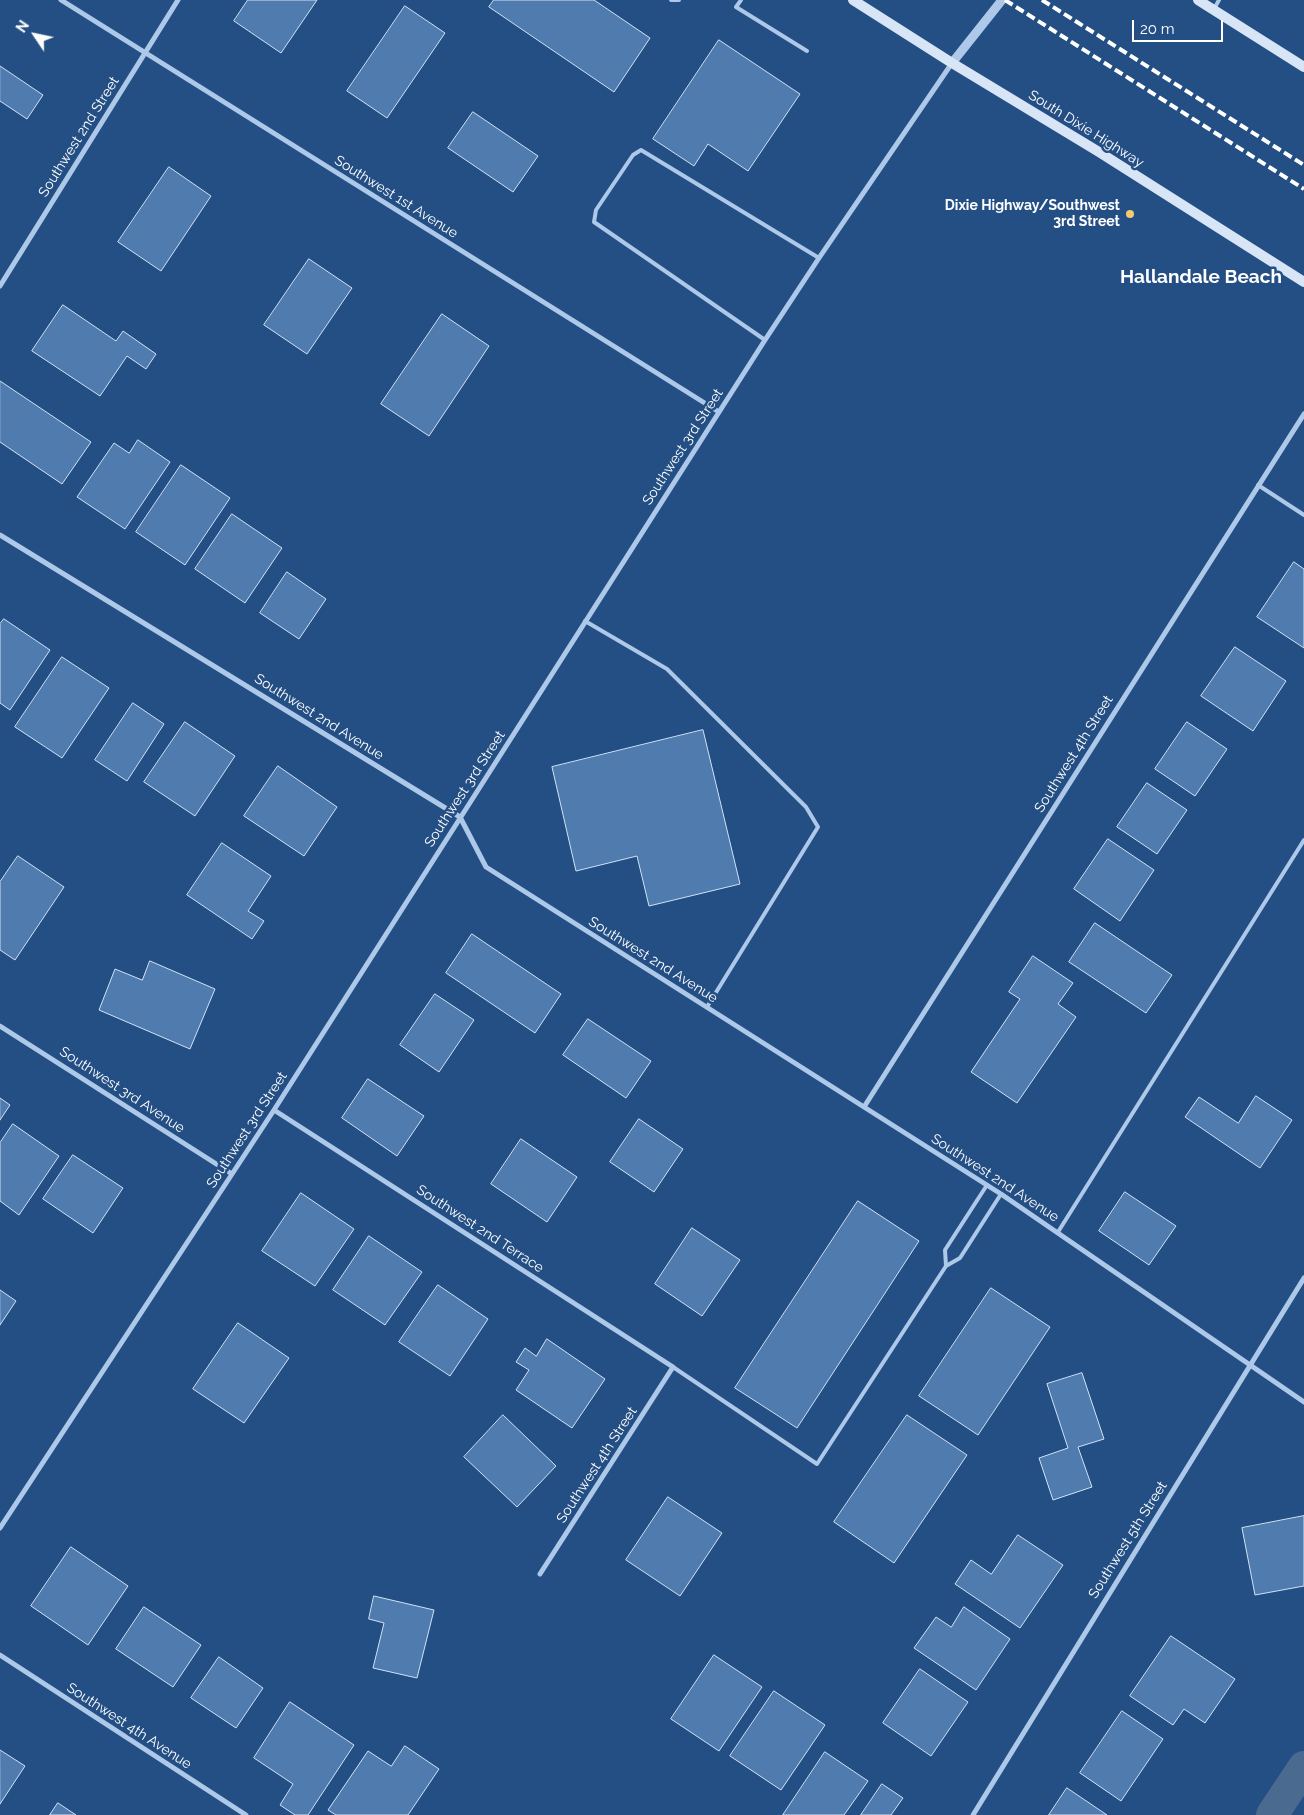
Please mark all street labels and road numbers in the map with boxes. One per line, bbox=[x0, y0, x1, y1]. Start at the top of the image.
street label: Southwest 2nd Street bbox=[35, 74, 123, 200]
street label: South Dixie Highway bbox=[1025, 87, 1147, 171]
street label: Southwest 1st Avenue bbox=[331, 152, 461, 242]
street label: Southwest 3rd Street bbox=[639, 386, 727, 508]
street label: Southwest 2nd Avenue bbox=[251, 670, 387, 764]
street label: Southwest 4th Street bbox=[1031, 692, 1117, 816]
street label: Southwest 3rd Street bbox=[421, 728, 509, 850]
street label: Southwest 2nd Avenue bbox=[585, 913, 721, 1007]
street label: Southwest 3rd Avenue bbox=[56, 1043, 188, 1137]
street label: Southwest 3rd Street bbox=[203, 1069, 291, 1191]
street label: Southwest 2nd Avenue bbox=[928, 1130, 1062, 1226]
street label: Southwest 2nd Terrace bbox=[413, 1182, 547, 1276]
street label: Southwest 4th Street bbox=[553, 1404, 641, 1526]
street label: Southwest 5th Street bbox=[1085, 1478, 1171, 1602]
street label: Southwest 4th Avenue bbox=[63, 1679, 195, 1773]

